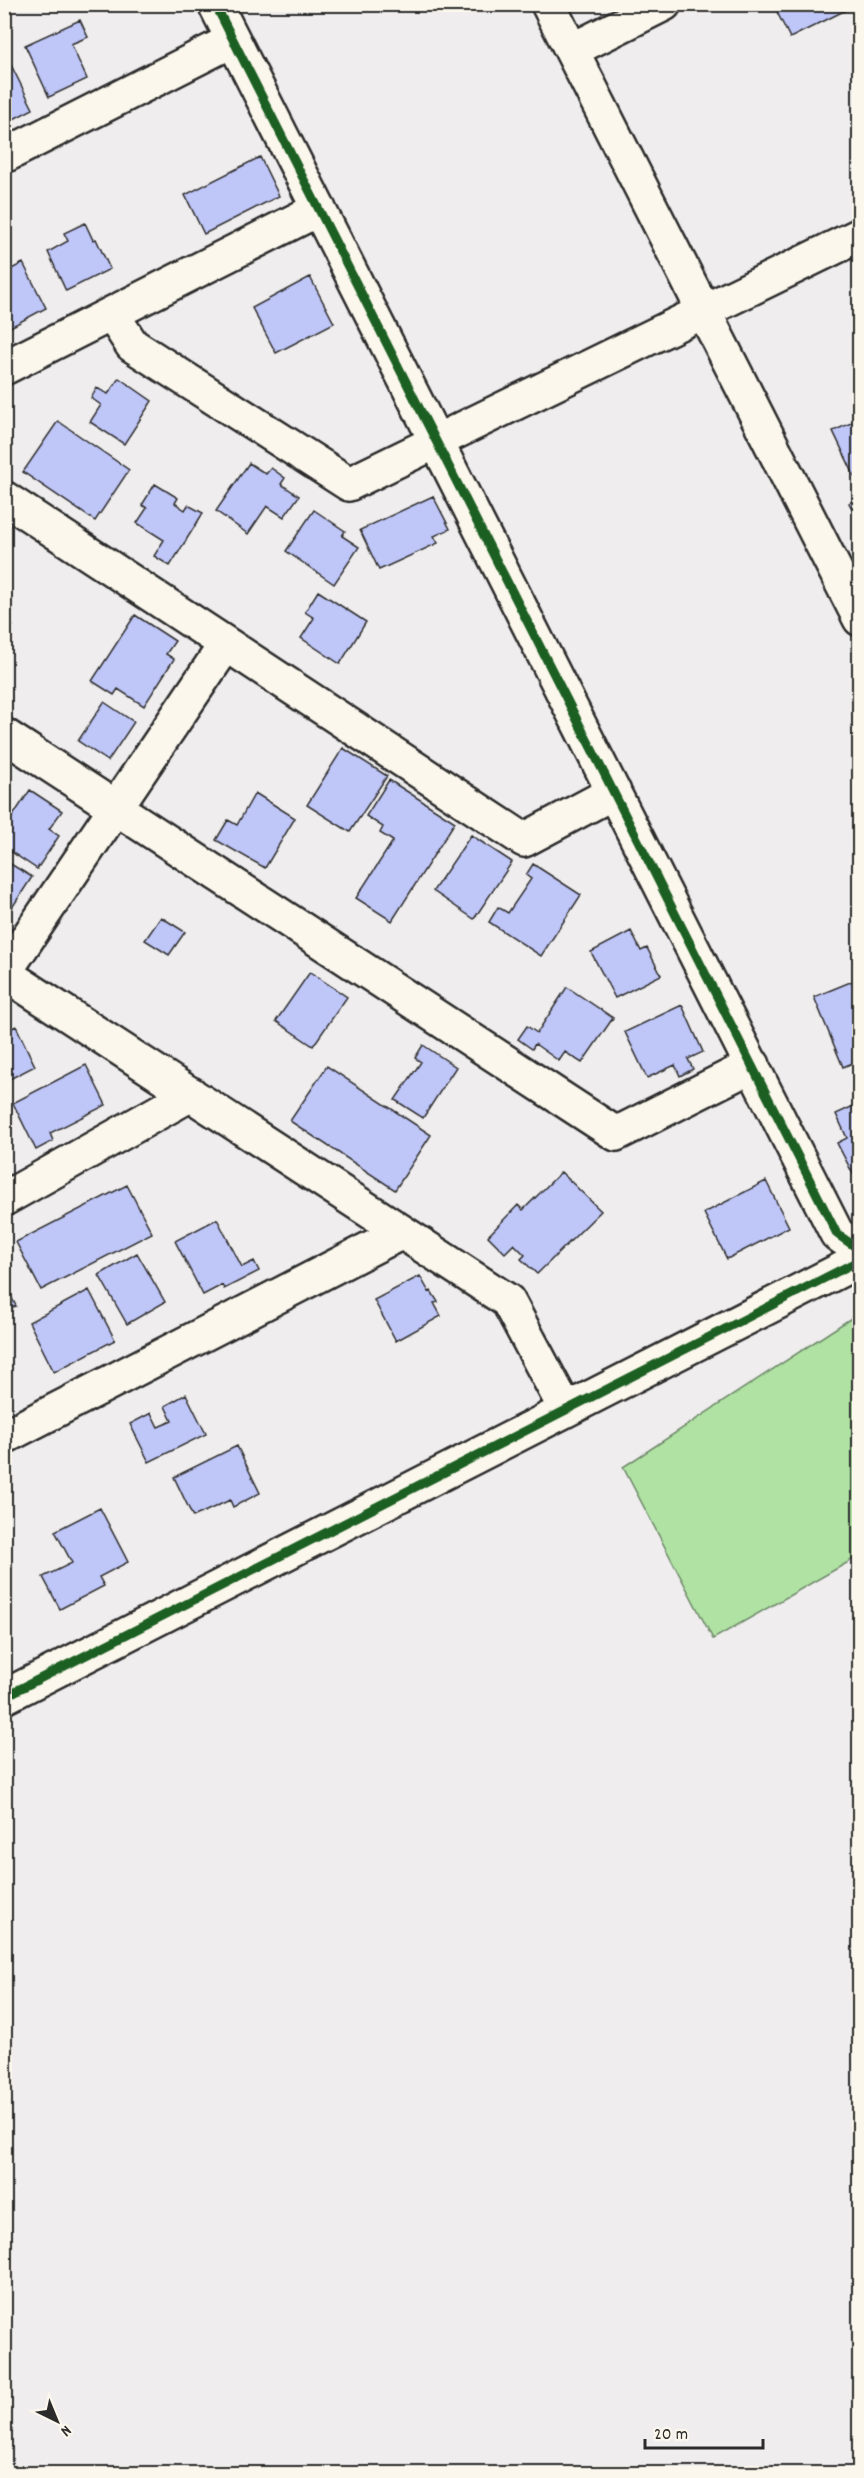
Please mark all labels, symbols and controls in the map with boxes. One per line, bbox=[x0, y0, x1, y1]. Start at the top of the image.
north arrow bbox=[27, 2391, 87, 2451]
scale bar bbox=[645, 2412, 764, 2450]
text: N bbox=[55, 2419, 76, 2441]
text: 20 m bbox=[654, 2423, 688, 2448]

